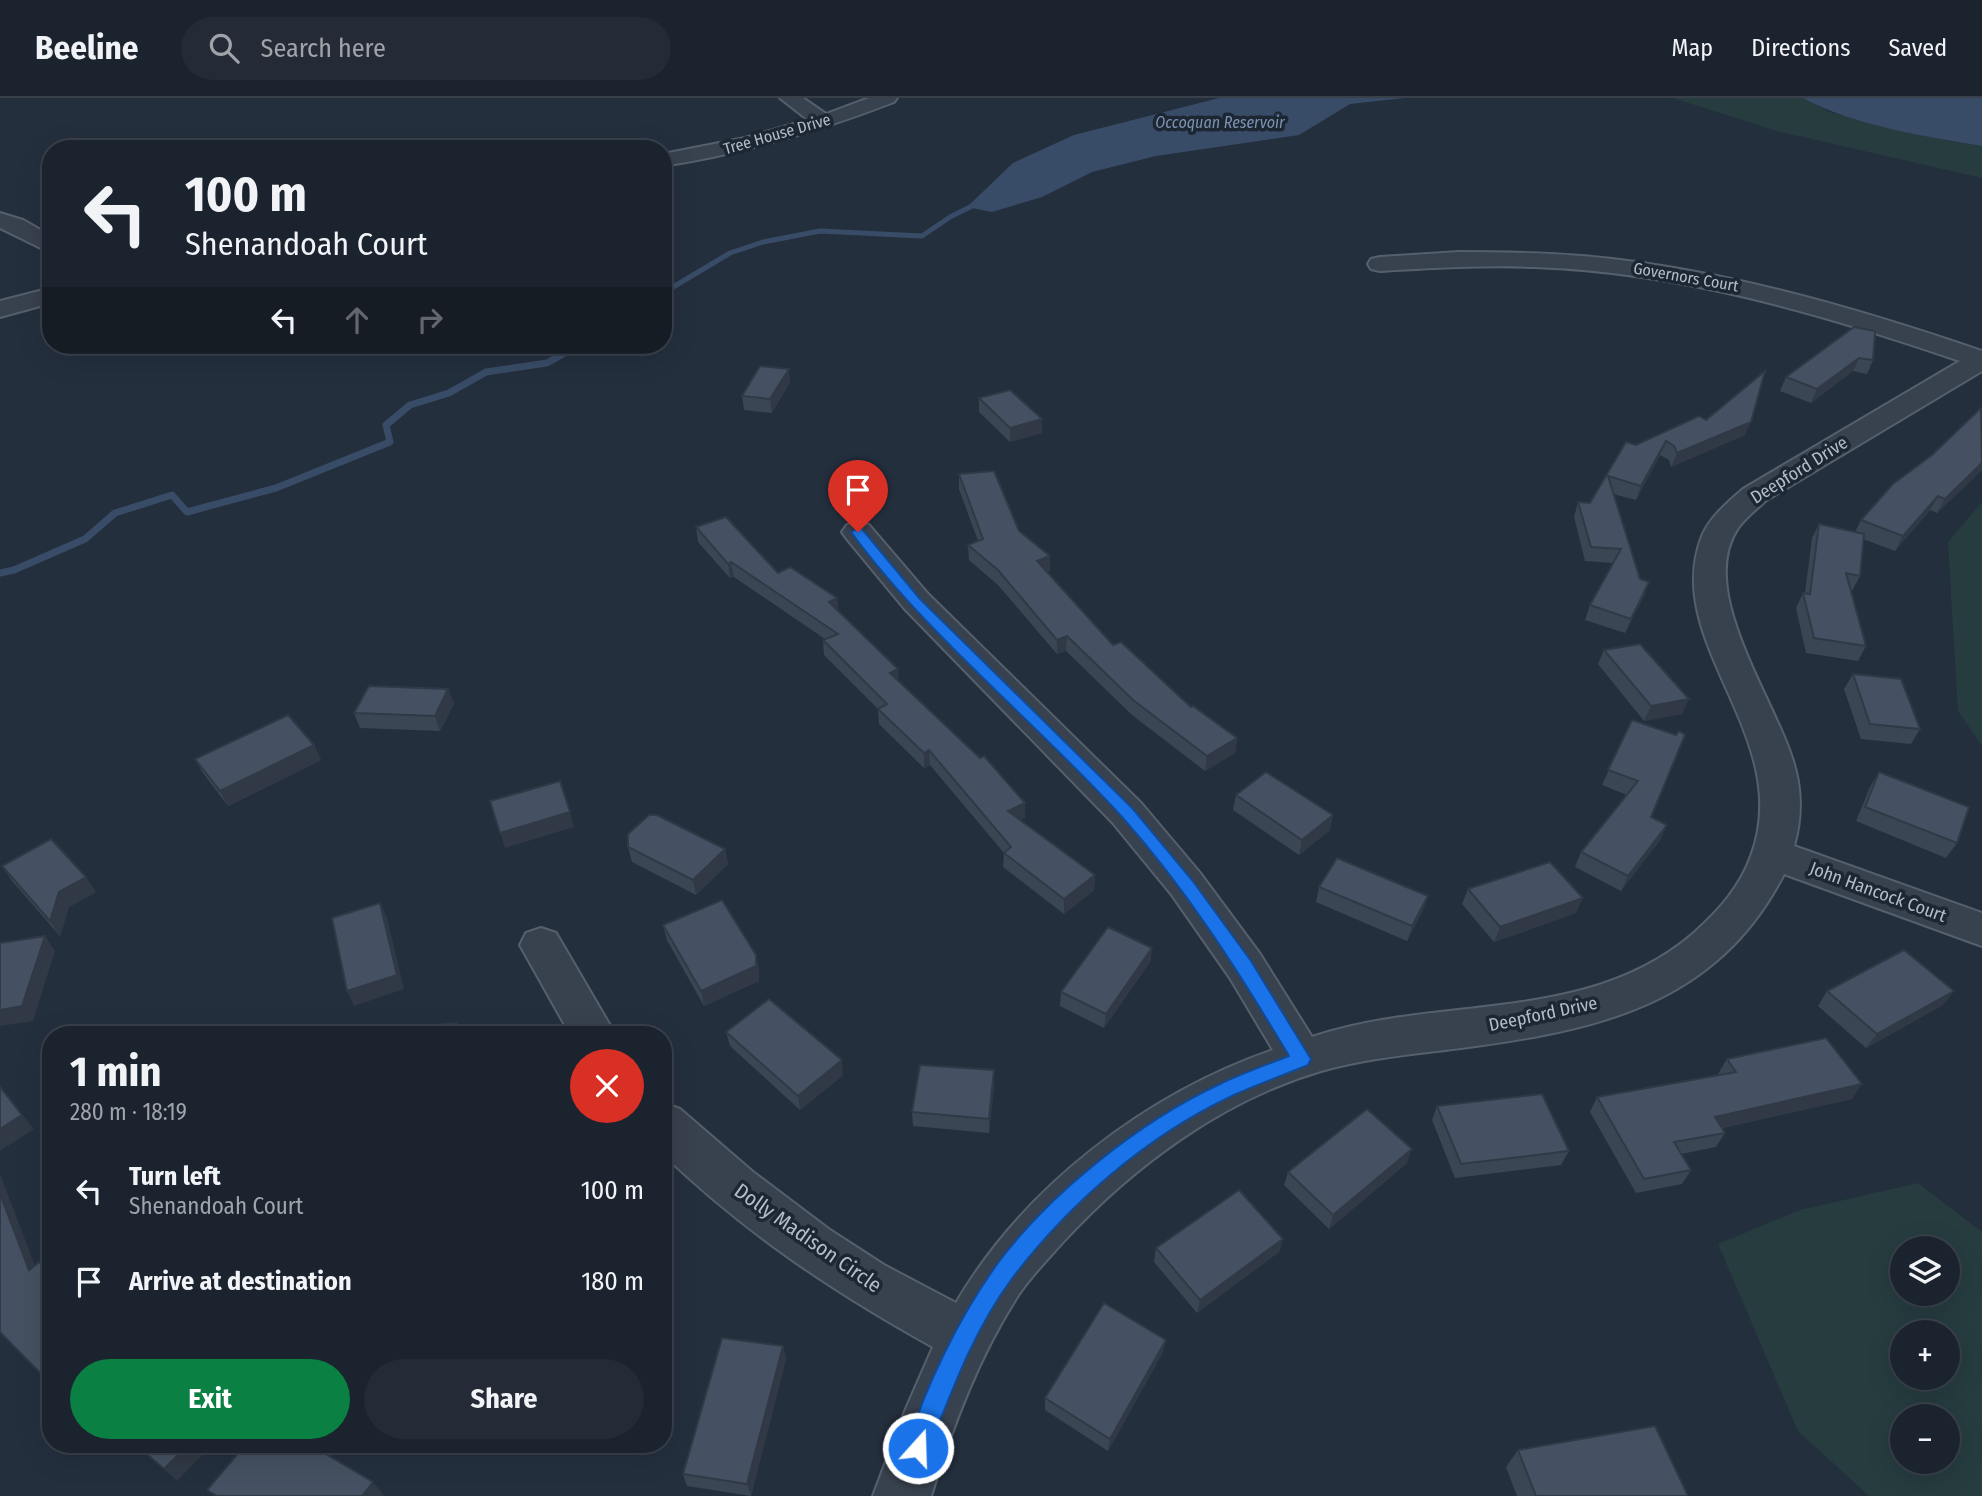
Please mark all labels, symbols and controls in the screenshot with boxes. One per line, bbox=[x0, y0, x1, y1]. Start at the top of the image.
search box bbox=[181, 17, 671, 80]
text: Beeline bbox=[35, 28, 139, 68]
icon: search bbox=[205, 29, 243, 67]
text: Search here bbox=[261, 33, 386, 64]
text: Map bbox=[1672, 34, 1713, 62]
text: Directions bbox=[1751, 34, 1850, 62]
text: Saved bbox=[1888, 34, 1947, 62]
street label: Tree House Drive bbox=[721, 110, 833, 158]
water label: Occoquan Reservoir bbox=[1155, 113, 1285, 132]
text: 100 m bbox=[185, 165, 307, 224]
icon: left bbox=[70, 168, 161, 259]
text: Shenandoah Court bbox=[185, 225, 428, 263]
street label: Governors Court bbox=[1632, 258, 1741, 296]
icon: left bbox=[265, 301, 303, 339]
icon: ahead bbox=[338, 301, 376, 339]
icon: right bbox=[411, 301, 449, 339]
street label: Deepford Drive bbox=[1746, 431, 1852, 509]
pin bbox=[828, 460, 888, 532]
icon: arrive bbox=[839, 471, 877, 509]
street label: John Hancock Court bbox=[1807, 857, 1949, 927]
street label: Deepford Drive bbox=[1487, 992, 1599, 1036]
text: 1 min bbox=[70, 1047, 161, 1097]
button: close bbox=[570, 1049, 644, 1123]
text: 280 m · 18:19 bbox=[70, 1098, 187, 1126]
text: Turn left bbox=[129, 1161, 221, 1192]
icon: left bbox=[70, 1172, 108, 1210]
text: 100 m bbox=[581, 1175, 644, 1206]
street label: Dolly Madison Circle bbox=[729, 1178, 887, 1298]
text: Shenandoah Court bbox=[129, 1192, 303, 1220]
map controls bbox=[1890, 1236, 1960, 1474]
button: layers bbox=[1890, 1236, 1960, 1306]
icon: arrive bbox=[70, 1263, 108, 1301]
text: Arrive at destination bbox=[129, 1266, 352, 1297]
text: 180 m bbox=[581, 1266, 644, 1297]
button: + bbox=[1890, 1320, 1960, 1390]
button: Exit bbox=[70, 1359, 350, 1439]
button: Share bbox=[364, 1359, 644, 1439]
button: − bbox=[1890, 1404, 1960, 1474]
position arrow bbox=[881, 1411, 955, 1485]

